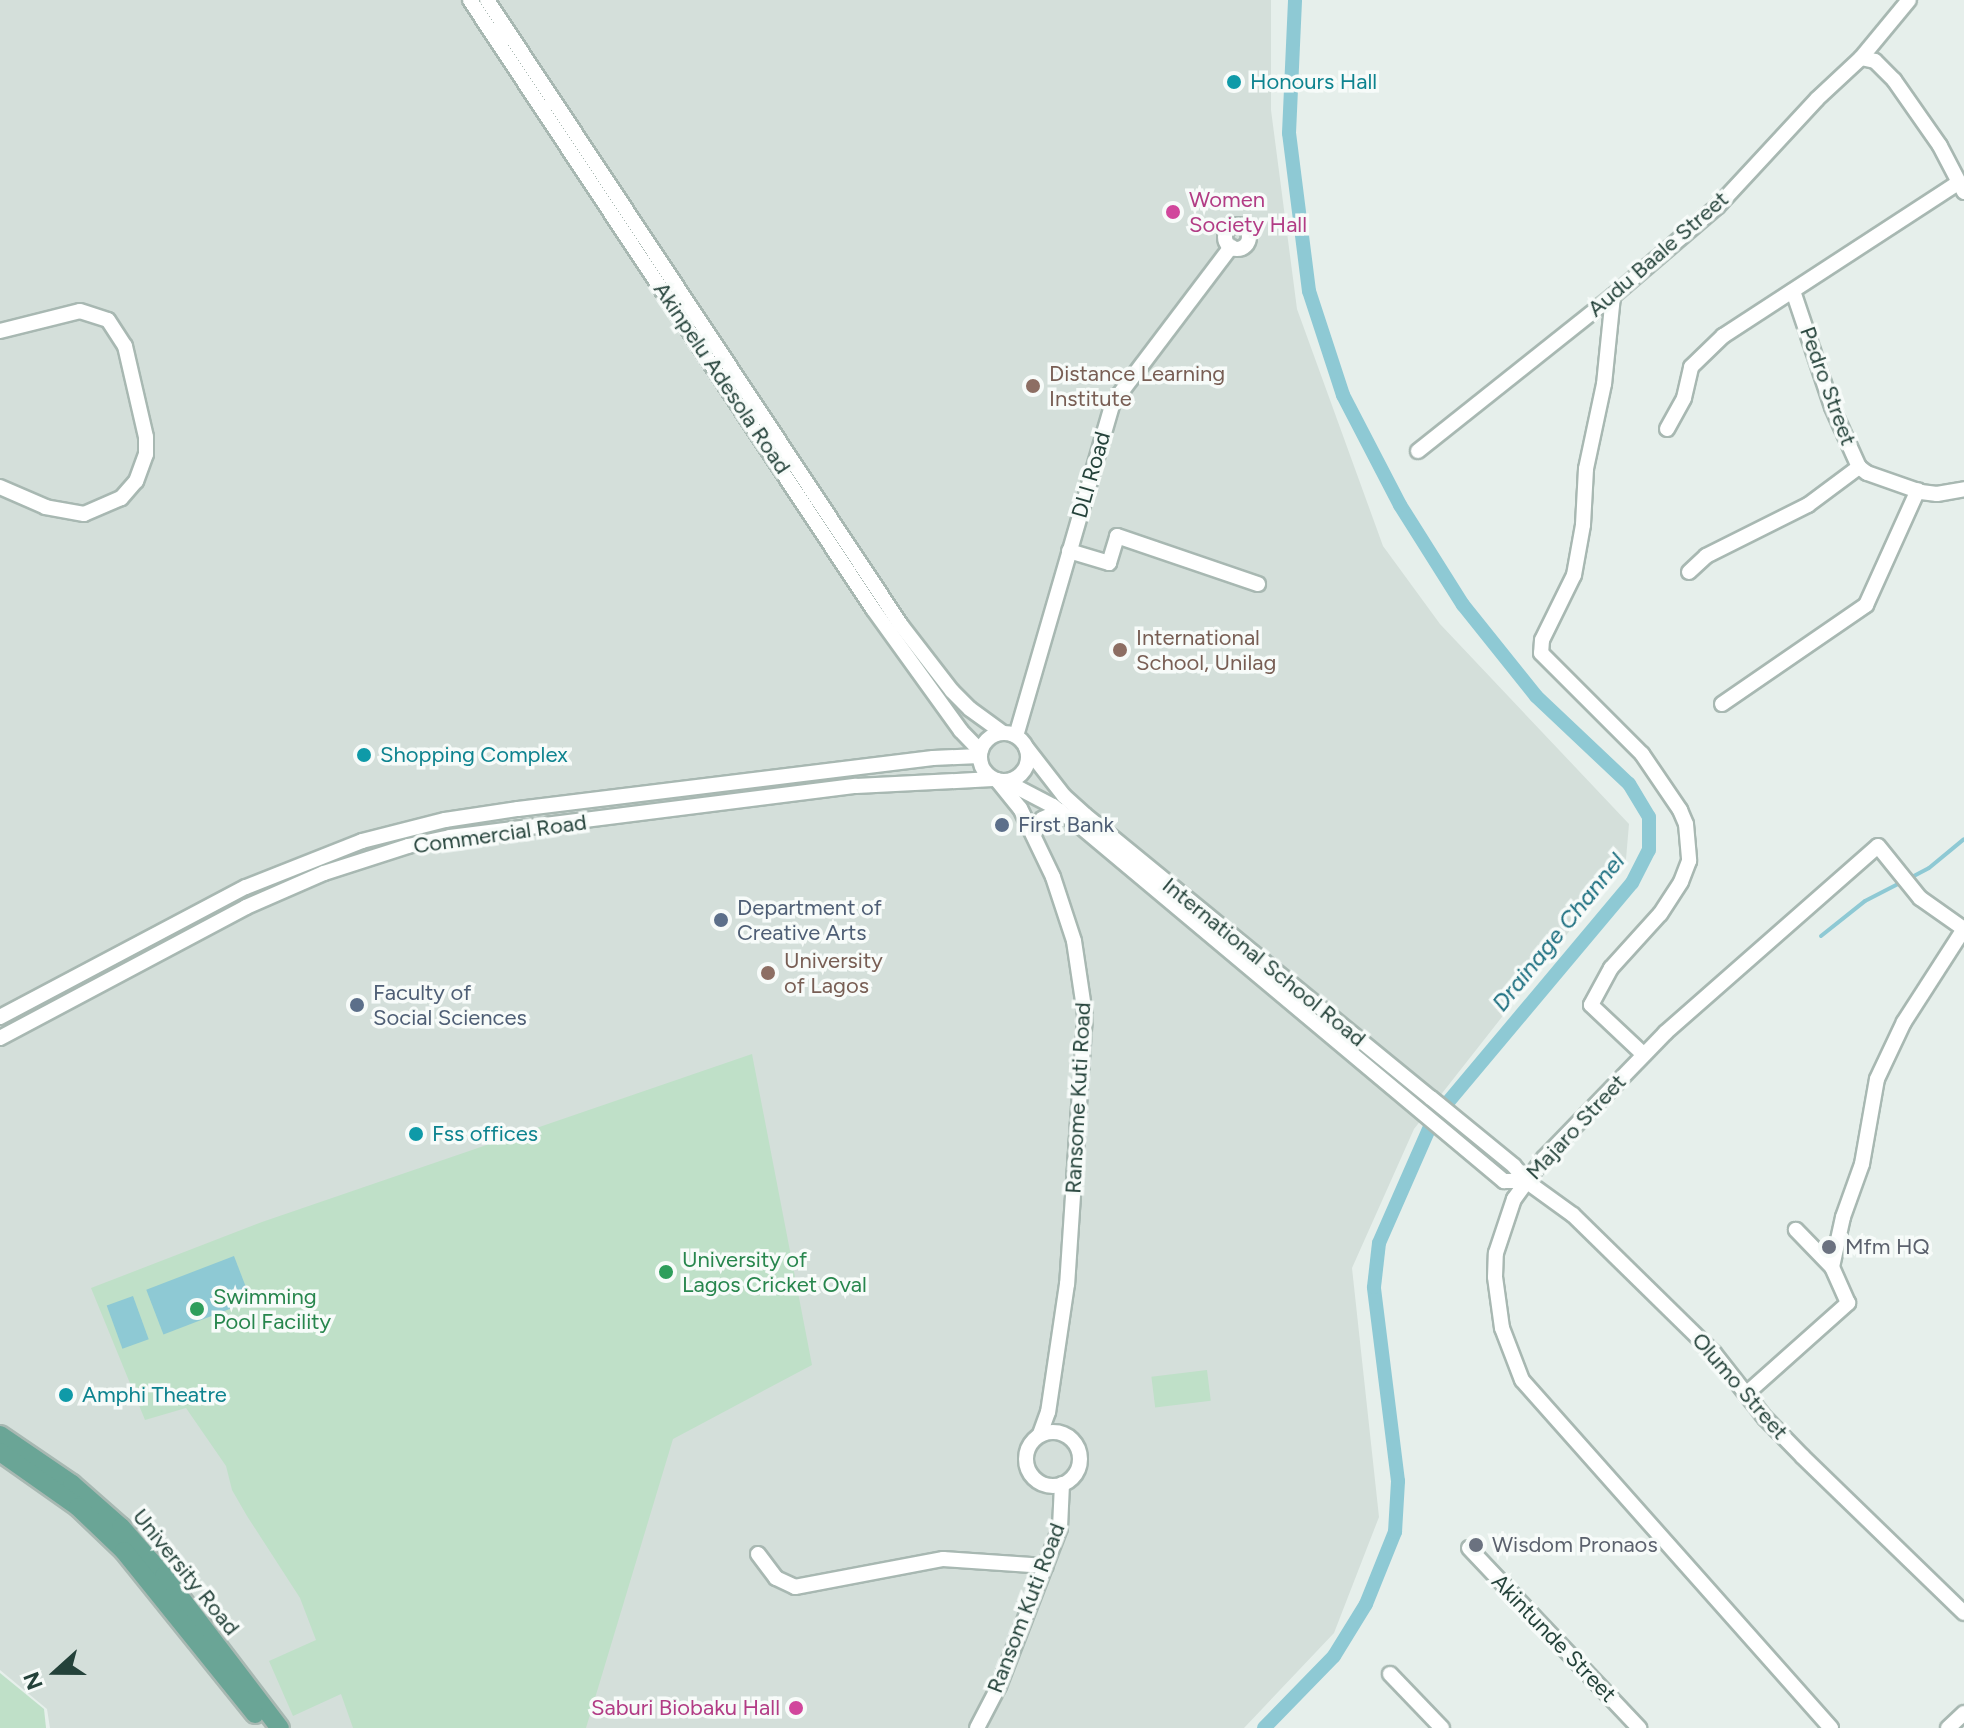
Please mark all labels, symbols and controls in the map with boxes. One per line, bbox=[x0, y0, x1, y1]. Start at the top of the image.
place label: Honours Hall bbox=[1250, 69, 1377, 95]
marker: Honours Hall bbox=[1225, 73, 1243, 91]
place label: Women Society Hall bbox=[1189, 186, 1307, 238]
street label: Audu Baale Street bbox=[1582, 186, 1734, 322]
marker: Women Society Hall bbox=[1164, 203, 1182, 221]
street label: Akinpelu Adesola Road bbox=[648, 277, 796, 479]
street label: Pedro Street bbox=[1794, 323, 1862, 449]
place label: Distance Learning Institute bbox=[1049, 360, 1225, 412]
marker: Distance Learning Institute bbox=[1024, 377, 1042, 395]
street label: DLI Road bbox=[1066, 429, 1116, 521]
place label: International School, Unilag bbox=[1136, 624, 1276, 676]
marker: International School, Unilag bbox=[1111, 641, 1129, 659]
place label: Shopping Complex bbox=[380, 742, 568, 768]
marker: Shopping Complex bbox=[355, 746, 373, 764]
street label: Commercial Road bbox=[412, 809, 588, 859]
place label: First Bank bbox=[1018, 812, 1114, 838]
marker: First Bank bbox=[993, 816, 1011, 834]
water label: Drainage Channel bbox=[1485, 847, 1631, 1017]
street label: International School Road bbox=[1157, 872, 1371, 1052]
place label: Department of Creative Arts bbox=[737, 894, 882, 946]
marker: Department of Creative Arts bbox=[712, 911, 730, 929]
place label: University of Lagos bbox=[784, 947, 883, 998]
marker: University of Lagos bbox=[759, 964, 777, 982]
place label: Faculty of Social Sciences bbox=[373, 979, 527, 1030]
marker: Faculty of Social Sciences bbox=[348, 996, 366, 1014]
street label: Ransome Kuti Road bbox=[1060, 1002, 1096, 1194]
street label: Majaro Street bbox=[1521, 1069, 1631, 1185]
place label: Fss offices bbox=[432, 1121, 538, 1147]
marker: Fss offices bbox=[407, 1125, 425, 1143]
place label: Mfm HQ bbox=[1845, 1234, 1930, 1260]
marker: Mfm HQ bbox=[1820, 1238, 1838, 1256]
place label: University of Lagos Cricket Oval bbox=[682, 1246, 867, 1298]
marker: University of Lagos Cricket Oval bbox=[657, 1263, 675, 1281]
place label: Swimming Pool Facility bbox=[213, 1283, 331, 1334]
marker: Swimming Pool Facility bbox=[188, 1300, 206, 1318]
street label: Olumo Street bbox=[1687, 1327, 1793, 1445]
place label: Amphi Theatre bbox=[82, 1382, 227, 1408]
marker: Amphi Theatre bbox=[57, 1386, 75, 1404]
street label: University Road bbox=[127, 1504, 245, 1640]
street label: Ransom Kuti Road bbox=[981, 1519, 1071, 1697]
place label: Wisdom Pronaos bbox=[1492, 1532, 1658, 1558]
marker: Wisdom Pronaos bbox=[1467, 1536, 1485, 1554]
street label: Akintunde Street bbox=[1486, 1568, 1622, 1708]
north arrow bbox=[16, 1632, 96, 1712]
text: N bbox=[17, 1668, 49, 1694]
place label: Saburi Biobaku Hall bbox=[591, 1695, 780, 1721]
marker: Saburi Biobaku Hall bbox=[787, 1699, 805, 1717]

